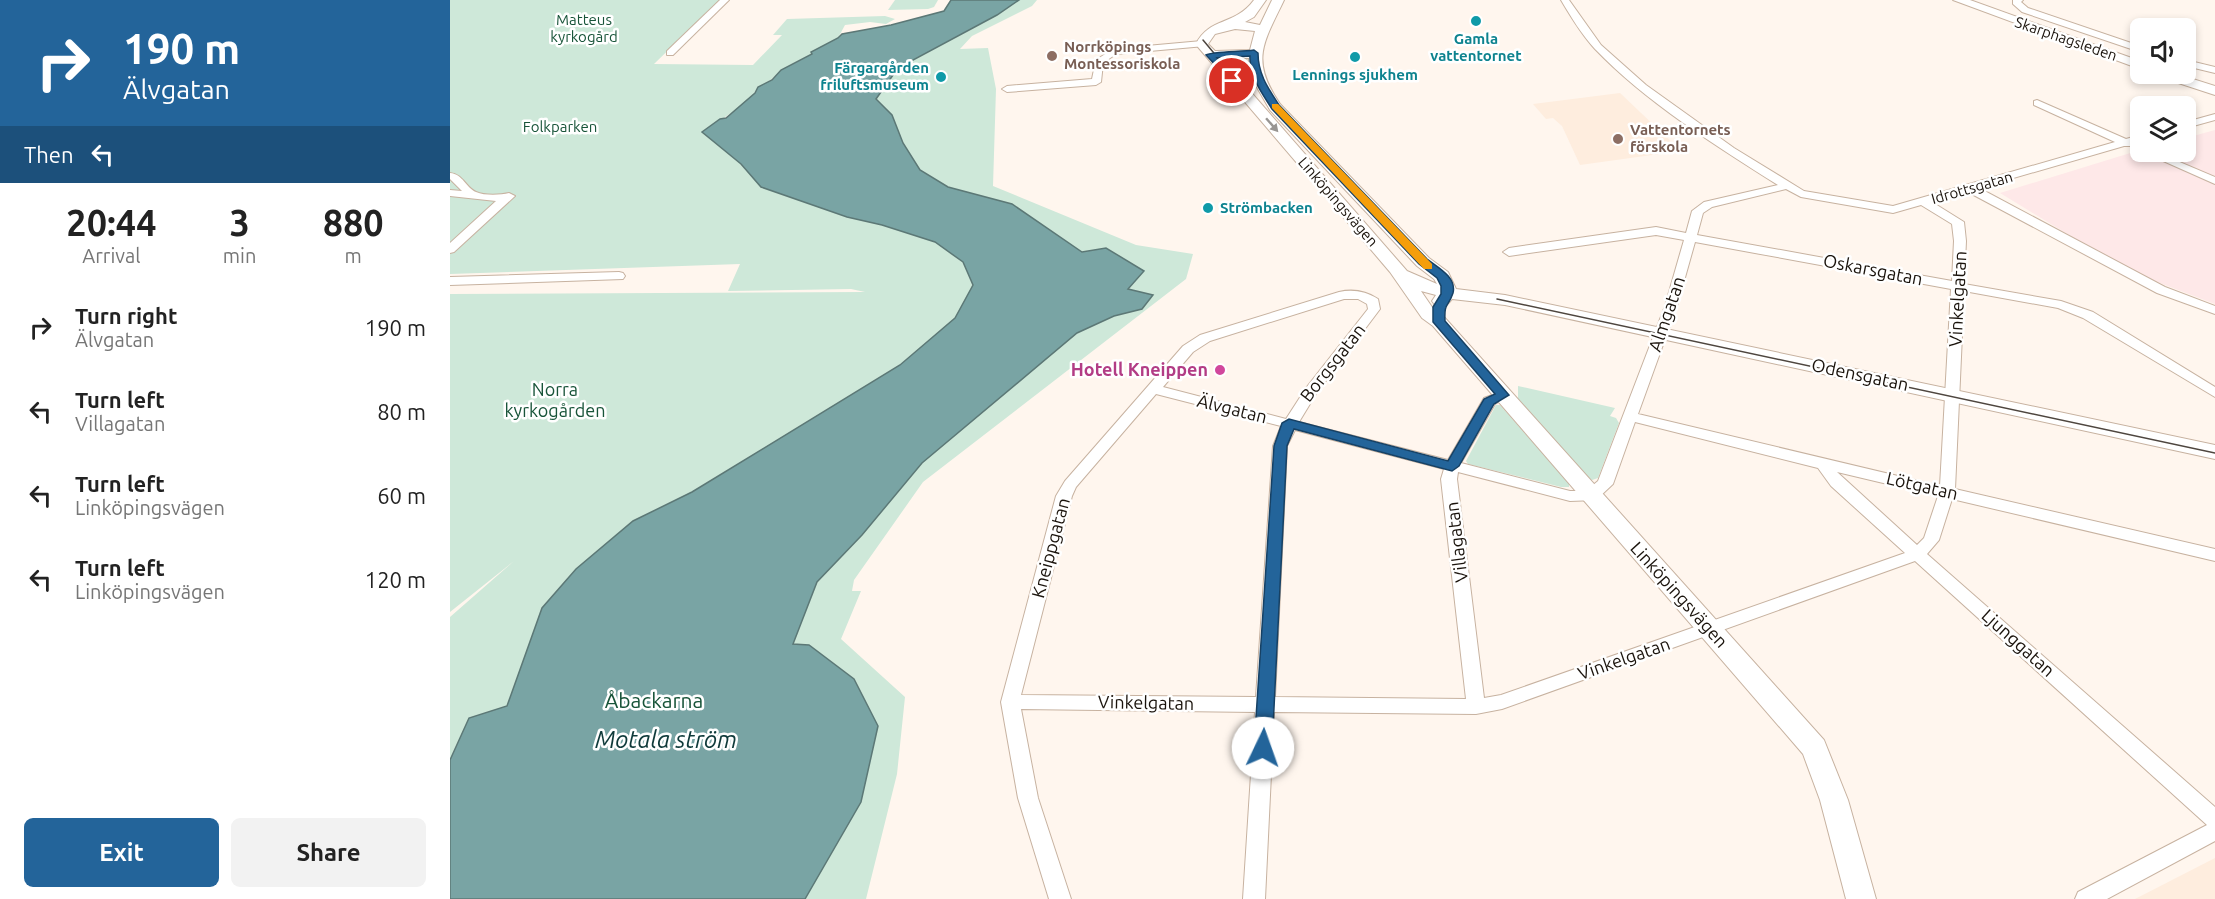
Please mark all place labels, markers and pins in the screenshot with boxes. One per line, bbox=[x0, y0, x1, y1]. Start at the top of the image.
marker: Gamla vattentornet bbox=[1469, 14, 1483, 28]
place label: Gamla vattentornet bbox=[1430, 30, 1522, 64]
place label: Norrköpings Montessoriskola bbox=[1064, 38, 1180, 72]
marker: Norrköpings Montessoriskola bbox=[1045, 49, 1059, 63]
marker: Lennings sjukhem bbox=[1348, 50, 1362, 64]
pin bbox=[1206, 55, 1257, 106]
place label: Färgargården friluftsmuseum bbox=[820, 59, 929, 93]
place label: Lennings sjukhem bbox=[1292, 66, 1418, 83]
marker: Färgargården friluftsmuseum bbox=[934, 70, 948, 84]
place label: Vattentornets förskola bbox=[1630, 121, 1731, 155]
marker: Vattentornets förskola bbox=[1611, 132, 1625, 146]
place label: Strömbacken bbox=[1220, 199, 1313, 216]
marker: Strömbacken bbox=[1201, 201, 1215, 215]
place label: Hotell Kneippen bbox=[1071, 359, 1208, 379]
marker: Hotell Kneippen bbox=[1213, 363, 1227, 377]

